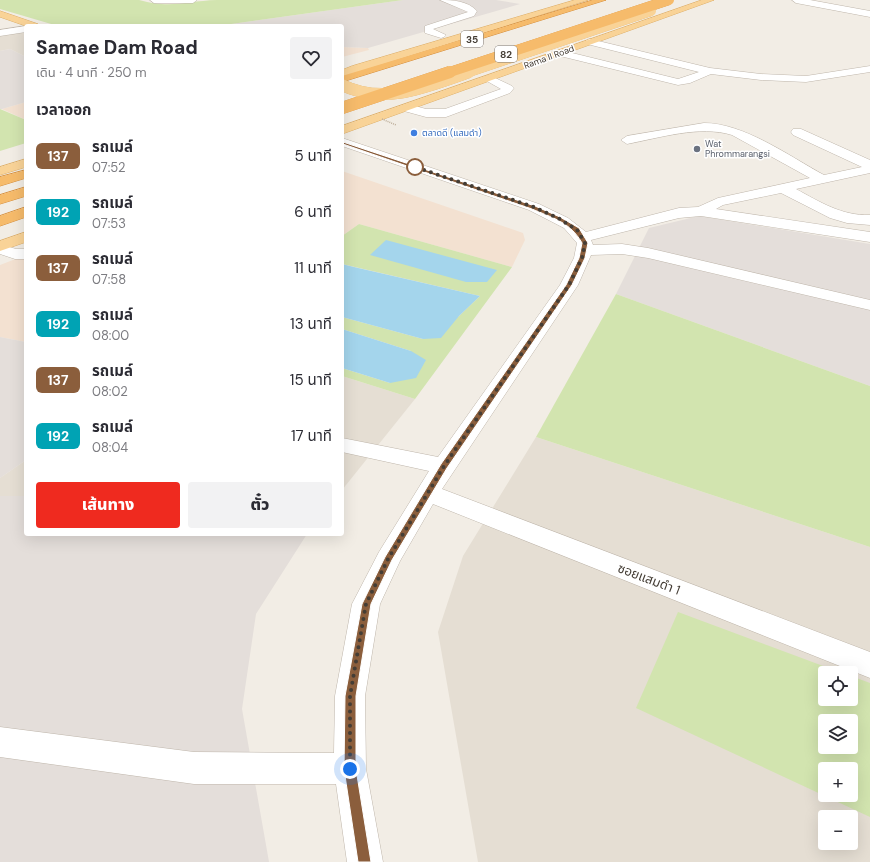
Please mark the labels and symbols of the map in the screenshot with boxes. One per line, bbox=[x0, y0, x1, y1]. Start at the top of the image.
road number: 35 bbox=[461, 31, 483, 47]
street label: Rama II Road bbox=[522, 42, 576, 72]
road number: 82 bbox=[495, 46, 517, 62]
place label: ตลาดดี (แสมดำ) bbox=[422, 127, 482, 139]
marker: ตลาดดี (แสมดำ) bbox=[409, 128, 419, 138]
place label: Wat Phrommarangsi bbox=[705, 138, 770, 160]
marker: Wat Phrommarangsi bbox=[692, 144, 702, 154]
unlabelled marker bbox=[406, 158, 424, 176]
street label: ซอยแสมดำ 1 bbox=[615, 559, 683, 599]
your location bbox=[340, 759, 360, 779]

